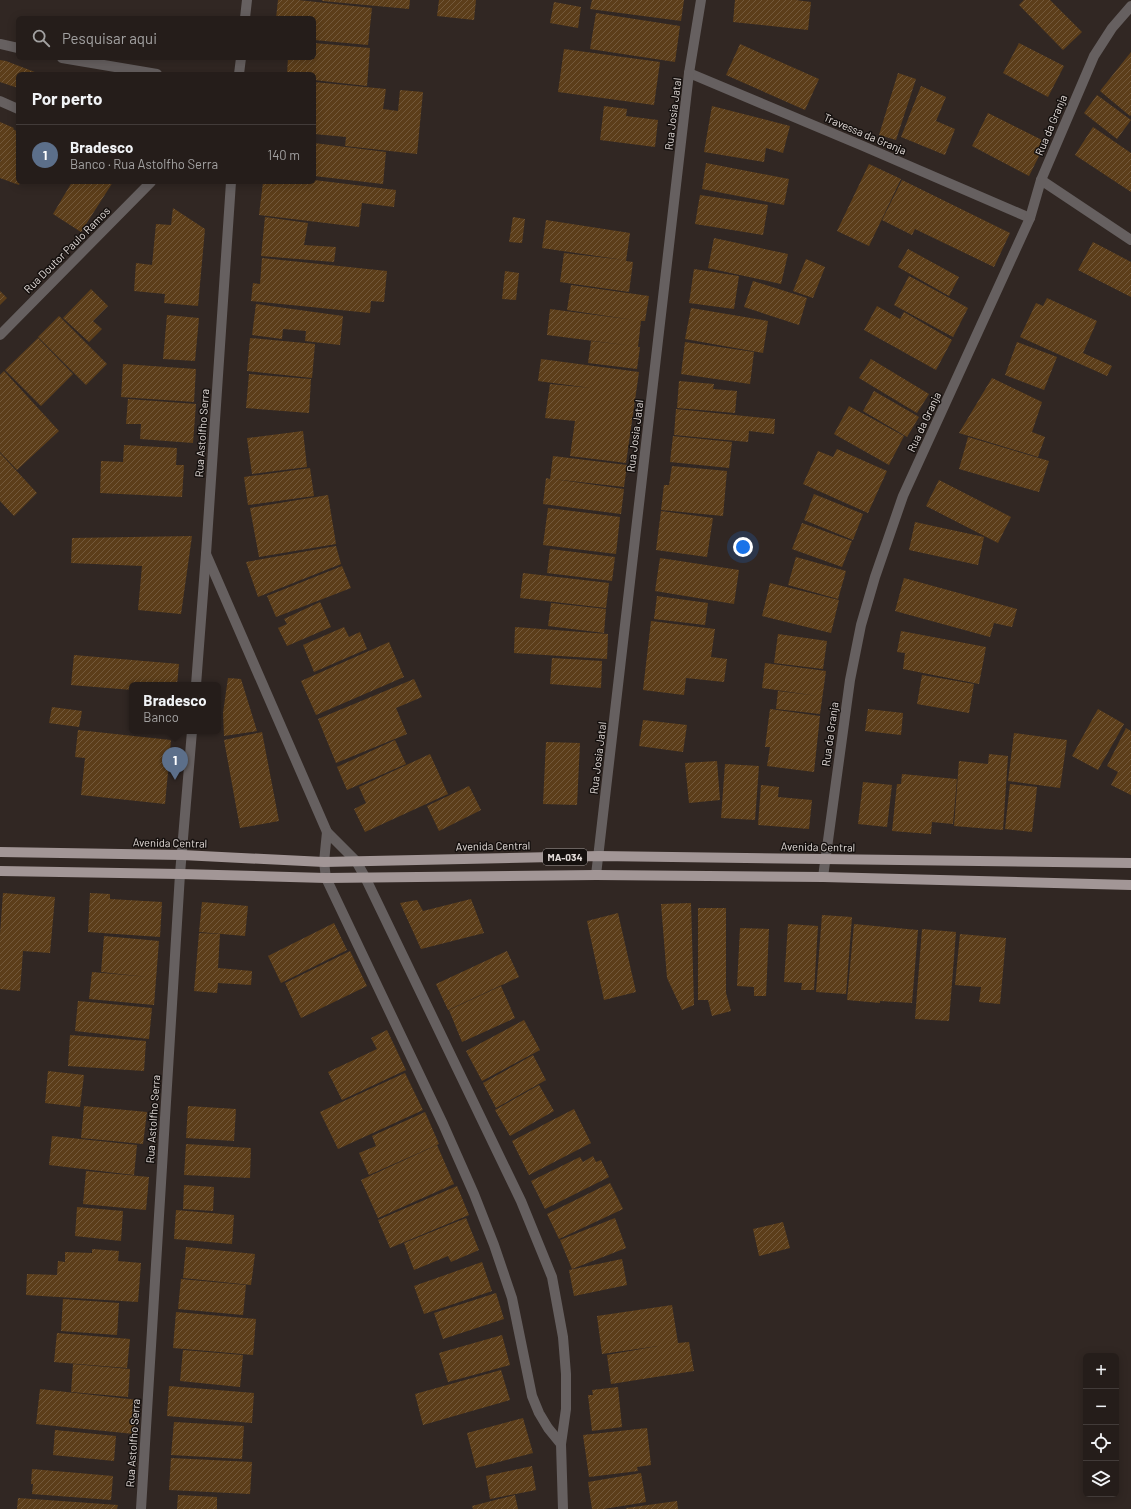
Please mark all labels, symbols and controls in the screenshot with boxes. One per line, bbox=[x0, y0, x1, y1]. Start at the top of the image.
search box bbox=[16, 16, 316, 60]
icon: search bbox=[30, 27, 52, 49]
text: Pesquisar aqui bbox=[62, 29, 157, 47]
street label: Rua Josia Jatal bbox=[662, 77, 683, 151]
text: Por perto bbox=[32, 88, 102, 108]
street label: Rua da Granja bbox=[1032, 92, 1069, 157]
street label: Travessa da Granja bbox=[822, 110, 909, 157]
text: Bradesco bbox=[70, 138, 133, 156]
text: 1 bbox=[43, 147, 47, 163]
text: 140 m bbox=[268, 147, 300, 163]
text: Banco · Rua Astolfho Serra bbox=[70, 156, 218, 172]
street label: Rua Doutor Paulo Ramos bbox=[21, 204, 112, 295]
street label: Rua Astolfho Serra bbox=[192, 388, 211, 478]
street label: Rua da Granja bbox=[904, 390, 943, 454]
street label: Rua Josia Jatal bbox=[624, 399, 645, 473]
your location bbox=[733, 537, 753, 557]
popup bbox=[129, 682, 221, 734]
text: Bradesco bbox=[143, 691, 207, 709]
street label: Rua da Granja bbox=[819, 701, 840, 767]
text: Banco bbox=[143, 709, 179, 725]
street label: Rua Josia Jatal bbox=[587, 721, 608, 795]
pin: 1 bbox=[162, 747, 188, 780]
street label: Avenida Central bbox=[133, 835, 207, 850]
street label: Avenida Central bbox=[456, 838, 530, 853]
street label: Avenida Central bbox=[781, 839, 855, 854]
road number: MA-034 bbox=[543, 849, 587, 865]
street label: Rua Astolfho Serra bbox=[143, 1074, 162, 1164]
map controls bbox=[1083, 1353, 1119, 1497]
button: + bbox=[1083, 1353, 1119, 1389]
button: − bbox=[1083, 1389, 1119, 1425]
street label: Rua Astolfho Serra bbox=[123, 1398, 142, 1488]
button: locate bbox=[1083, 1425, 1119, 1461]
button: layers bbox=[1083, 1461, 1119, 1497]

